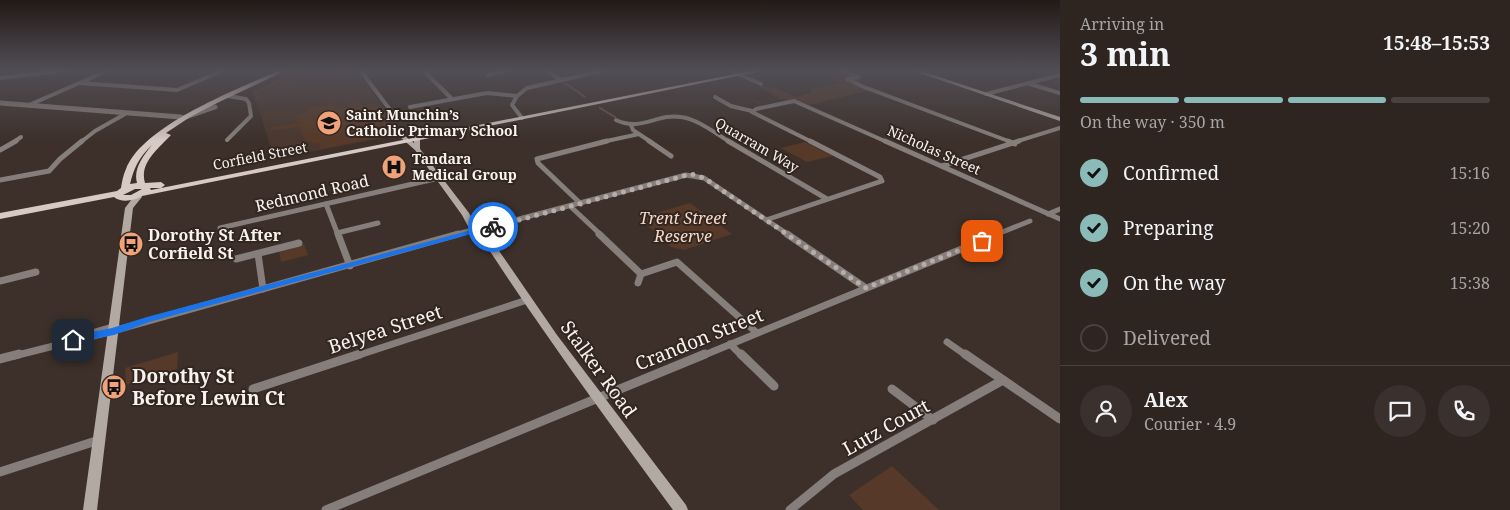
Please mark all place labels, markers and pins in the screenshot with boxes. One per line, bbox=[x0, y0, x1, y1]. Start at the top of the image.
place label: Saint Munchin’s Catholic Primary School bbox=[346, 105, 518, 140]
school or university icon: Saint Munchin’s Catholic Primary School bbox=[316, 110, 342, 136]
place label: Tandara Medical Group bbox=[412, 149, 517, 184]
hospital icon: Tandara Medical Group bbox=[381, 154, 407, 180]
pin bbox=[961, 220, 1003, 262]
place label: Dorothy St After Corfield St bbox=[148, 224, 282, 264]
bus stop icon: Dorothy St After Corfield St bbox=[118, 231, 144, 257]
pin bbox=[52, 319, 94, 361]
place label: Dorothy St Before Lewin Ct bbox=[132, 363, 285, 411]
bus stop icon: Dorothy St Before Lewin Ct bbox=[101, 374, 127, 400]

